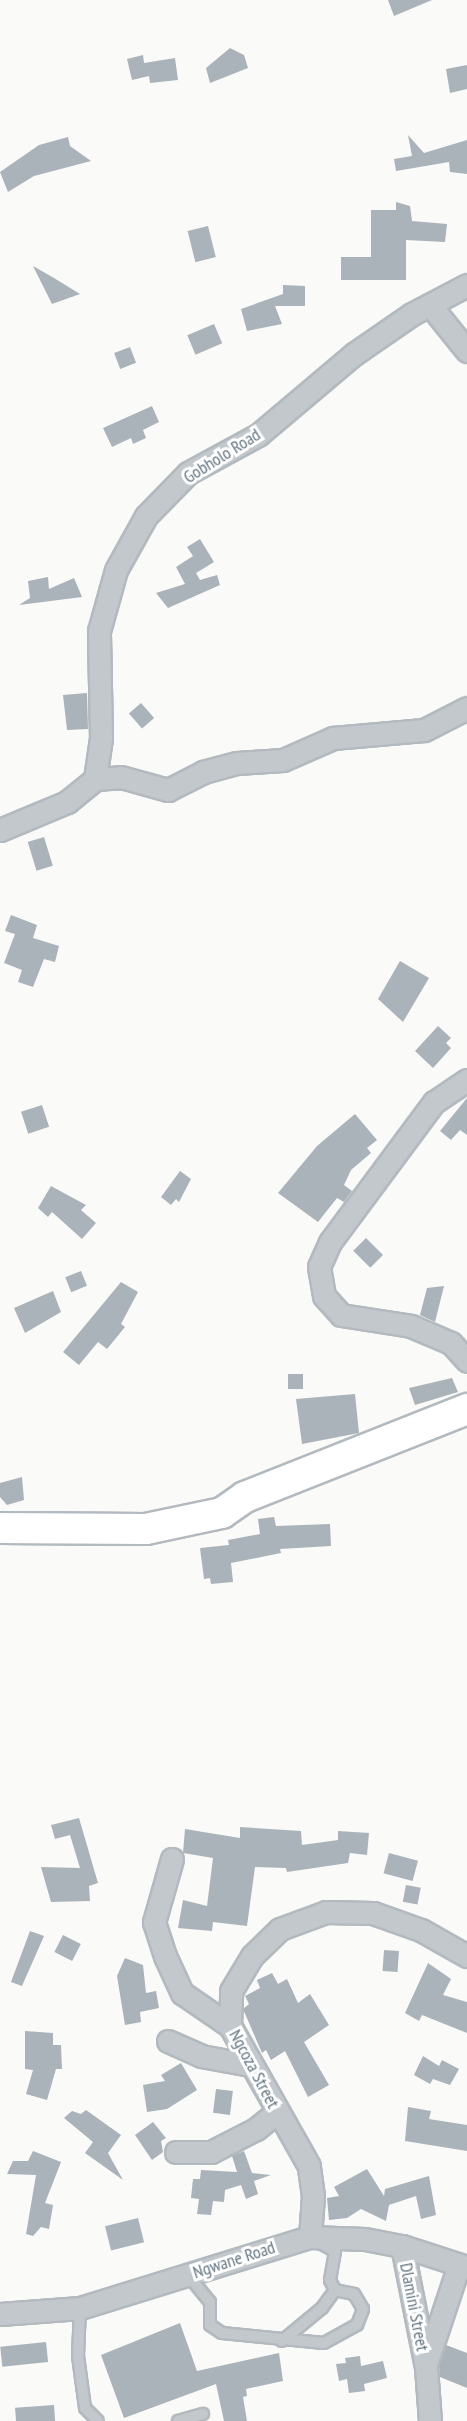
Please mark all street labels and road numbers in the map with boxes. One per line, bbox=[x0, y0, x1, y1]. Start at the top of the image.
street label: Gobholo Road bbox=[180, 424, 264, 488]
street label: Ngcoza Street bbox=[224, 2026, 284, 2112]
street label: Ngwane Road bbox=[190, 2237, 278, 2283]
street label: Dlamini Street bbox=[395, 2261, 433, 2353]

